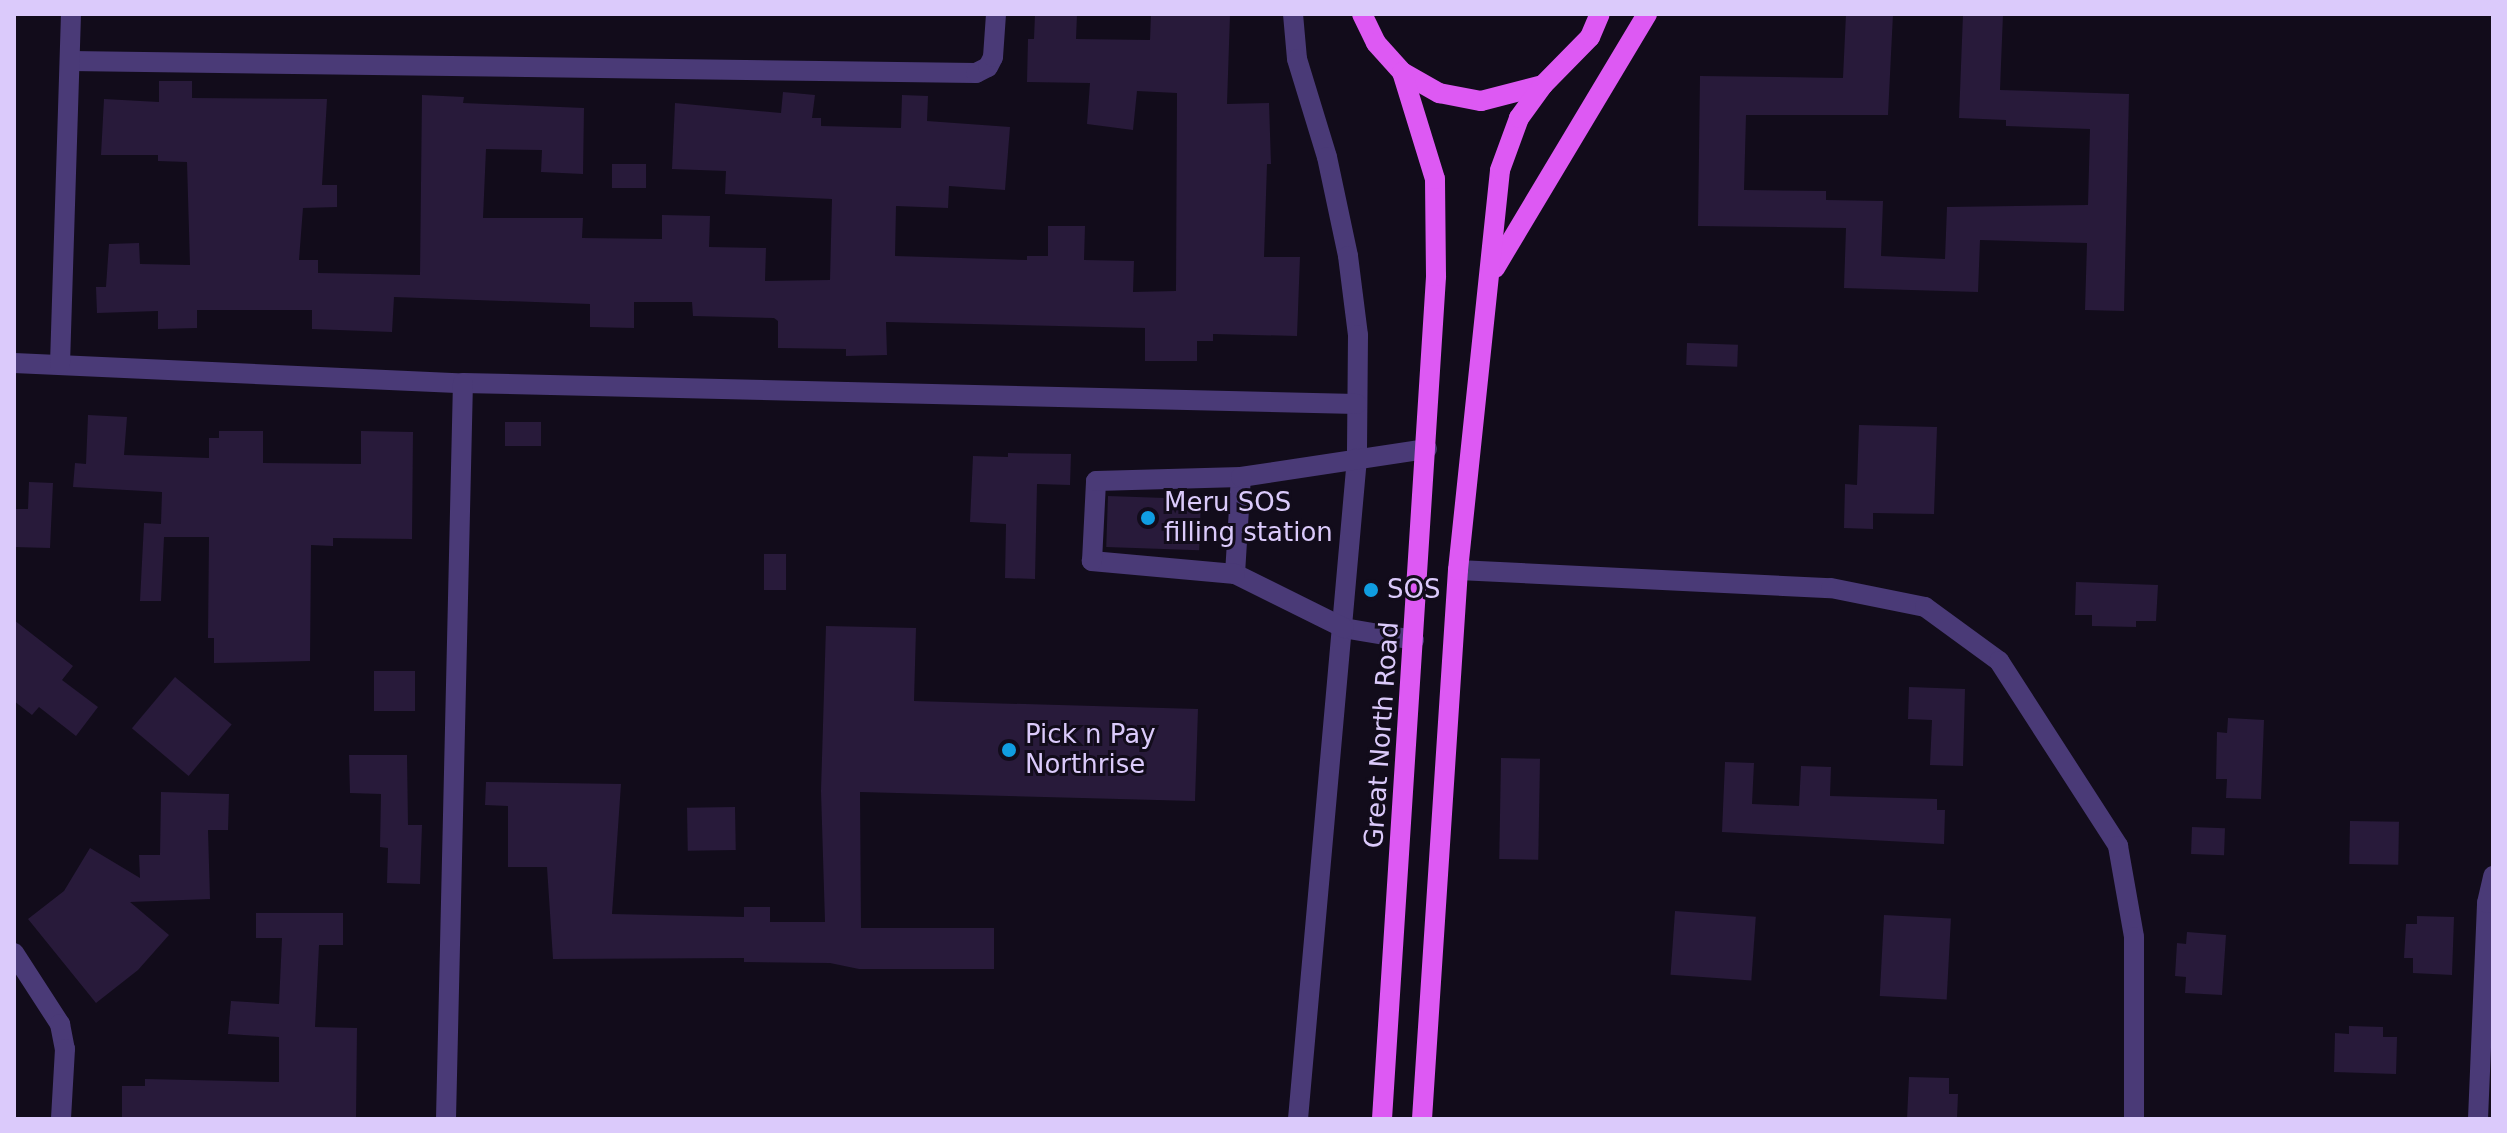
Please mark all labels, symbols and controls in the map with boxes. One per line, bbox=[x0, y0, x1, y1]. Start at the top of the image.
place label: Meru SOS filling station bbox=[1164, 487, 1333, 548]
marker: Meru SOS filling station bbox=[1139, 509, 1157, 527]
place label: SOS bbox=[1387, 574, 1440, 606]
marker: SOS bbox=[1362, 581, 1380, 599]
street label: Great North Road bbox=[1359, 621, 1405, 849]
place label: Pick n Pay Northrise bbox=[1025, 719, 1156, 780]
marker: Pick n Pay Northrise bbox=[1000, 741, 1018, 759]

